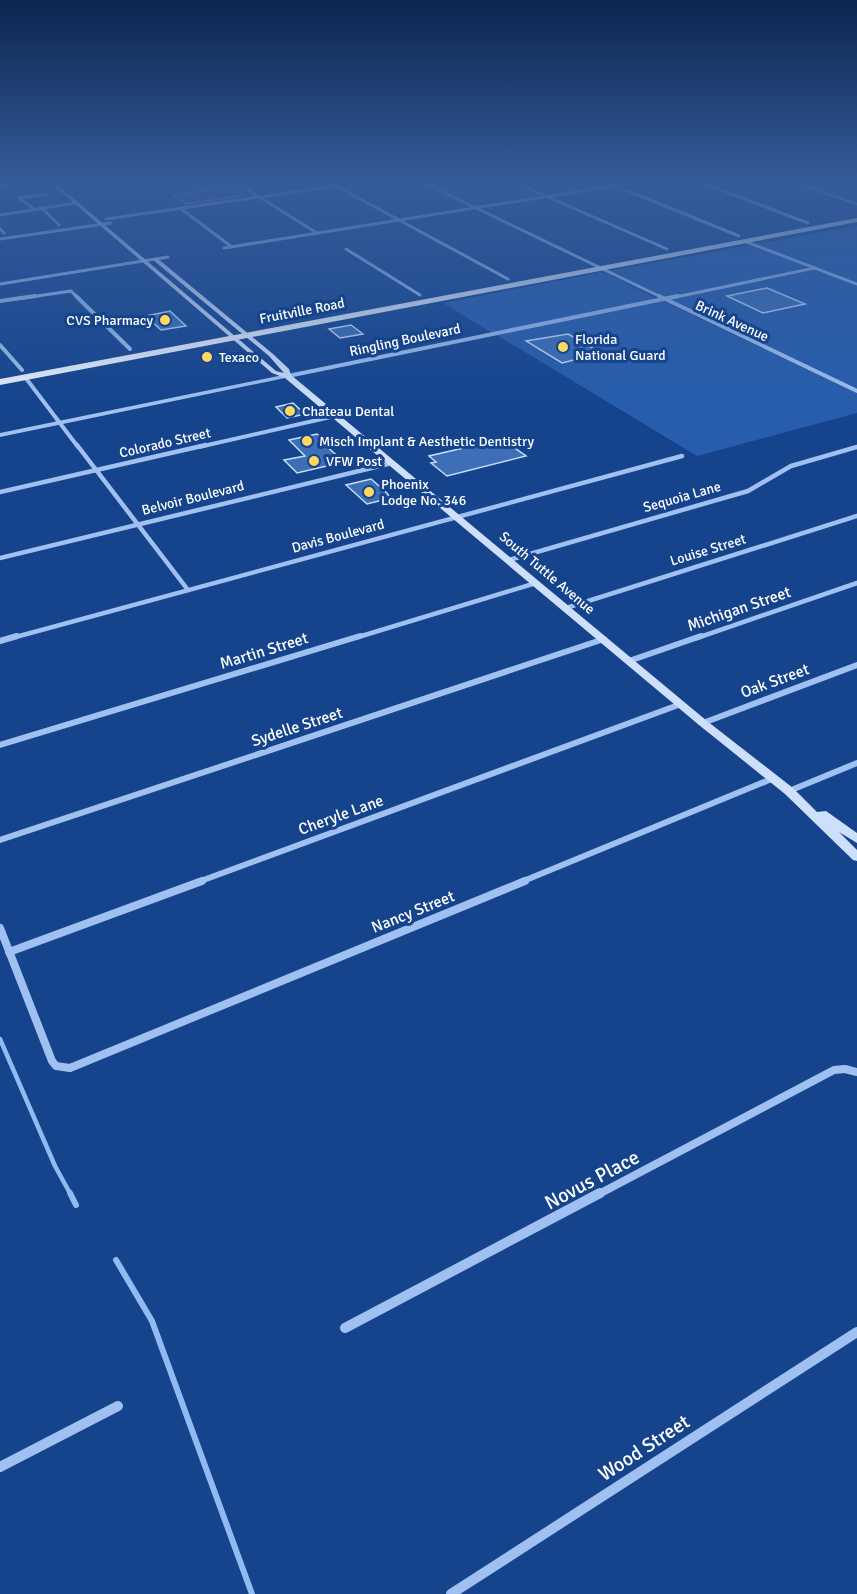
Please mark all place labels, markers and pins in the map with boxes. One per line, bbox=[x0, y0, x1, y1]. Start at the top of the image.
place label: CVS Pharmacy bbox=[66, 312, 153, 329]
marker: CVS Pharmacy bbox=[158, 313, 172, 327]
place label: Florida National Guard bbox=[575, 331, 666, 364]
marker: Florida National Guard bbox=[556, 340, 570, 354]
place label: Texaco bbox=[219, 349, 259, 366]
marker: Texaco bbox=[200, 350, 214, 364]
place label: Chateau Dental bbox=[302, 403, 394, 420]
marker: Chateau Dental bbox=[283, 404, 297, 418]
place label: Misch Implant & Aesthetic Dentistry bbox=[319, 433, 535, 450]
marker: Misch Implant & Aesthetic Dentistry bbox=[300, 434, 314, 448]
place label: VFW Post bbox=[326, 453, 382, 470]
marker: VFW Post bbox=[307, 454, 321, 468]
place label: Phoenix Lodge No. 346 bbox=[381, 476, 466, 509]
marker: Phoenix Lodge No. 346 bbox=[362, 485, 376, 499]

